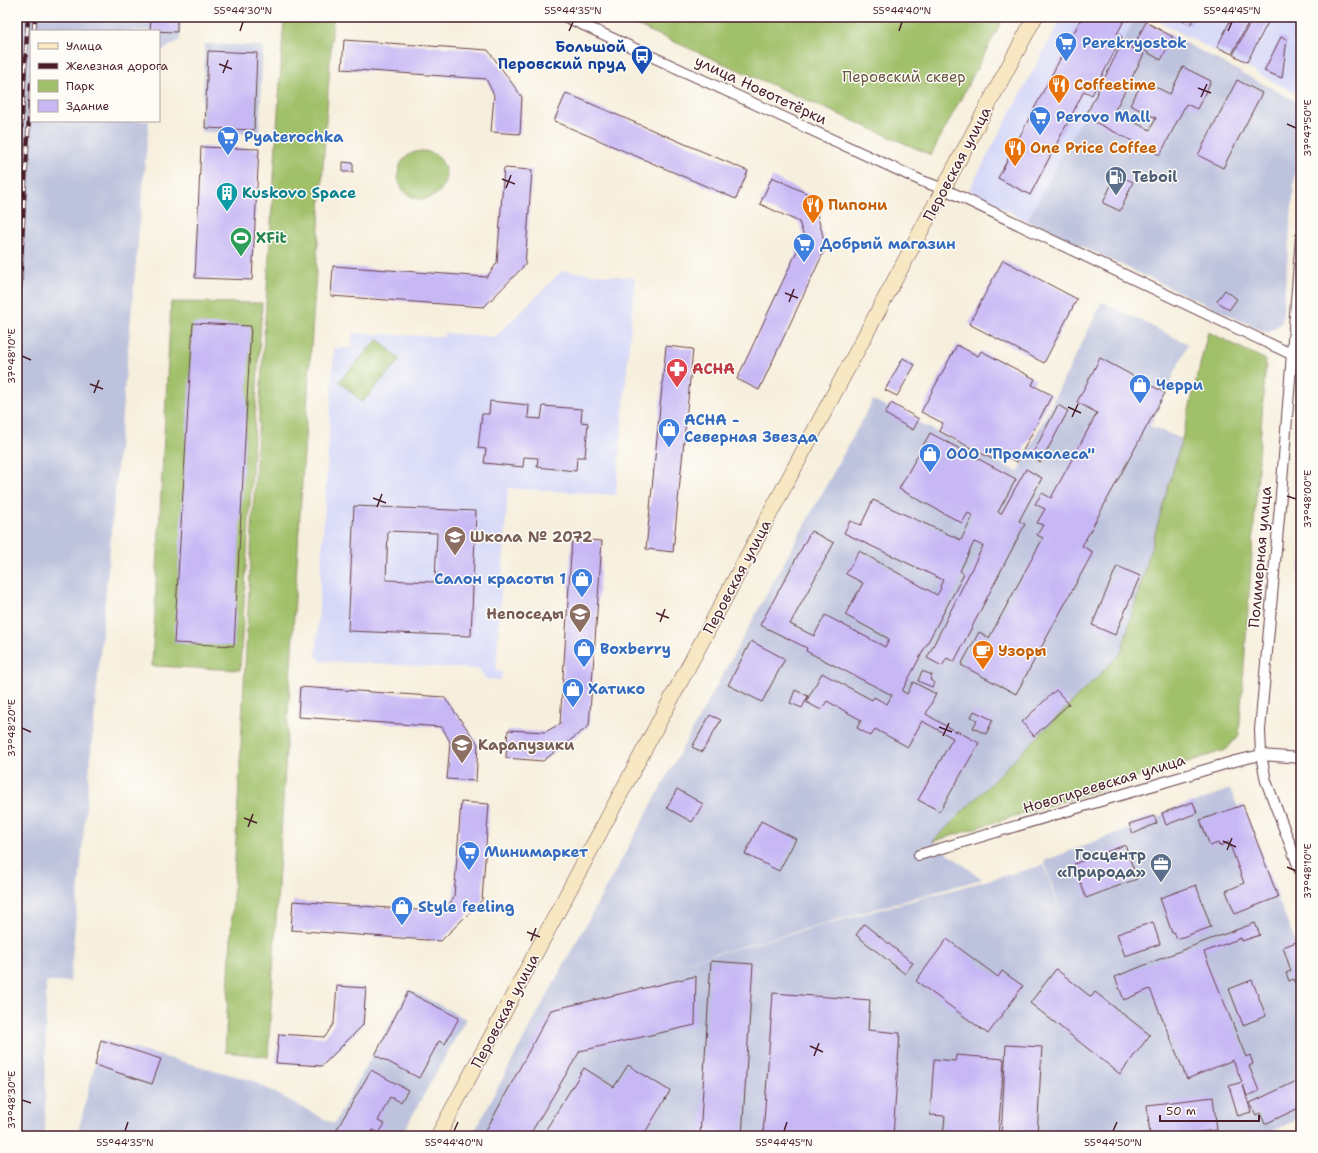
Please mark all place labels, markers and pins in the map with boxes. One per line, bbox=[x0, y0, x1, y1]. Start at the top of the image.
supermarket icon: Perekryostok bbox=[1053, 30, 1079, 63]
place label: Perekryostok bbox=[1082, 33, 1187, 53]
place label: Большой Перовский пруд bbox=[498, 37, 627, 74]
bus stop icon: Большой Перовский пруд bbox=[629, 43, 655, 76]
restaurant icon: Coffeetime bbox=[1046, 72, 1072, 105]
place label: Coffeetime bbox=[1074, 75, 1156, 95]
supermarket icon: Perovo Mall bbox=[1027, 104, 1053, 137]
place label: Perovo Mall bbox=[1056, 107, 1150, 127]
supermarket icon: Pyaterochka bbox=[215, 124, 241, 157]
place label: Pyaterochka bbox=[244, 127, 344, 147]
restaurant icon: One Price Coffee bbox=[1002, 135, 1028, 168]
place label: One Price Coffee bbox=[1030, 138, 1157, 158]
fuel station icon: Teboil bbox=[1103, 164, 1129, 197]
place label: Teboil bbox=[1132, 167, 1178, 187]
building icon: Kuskovo Space bbox=[214, 180, 240, 213]
place label: Kuskovo Space bbox=[242, 183, 356, 203]
restaurant icon: Пипони bbox=[800, 192, 826, 225]
place label: Пипони bbox=[828, 195, 888, 215]
sports icon: XFit bbox=[228, 225, 254, 258]
place label: XFit bbox=[256, 228, 287, 248]
supermarket icon: Добрый магазин bbox=[791, 231, 817, 264]
place label: Добрый магазин bbox=[820, 234, 956, 254]
pharmacy icon: АСНА bbox=[664, 356, 690, 389]
place label: АСНА bbox=[692, 359, 735, 379]
shop icon: Черри bbox=[1127, 372, 1153, 405]
place label: Черри bbox=[1156, 375, 1204, 395]
place label: АСНА - Северная Звезда bbox=[684, 410, 819, 447]
shop icon: АСНА - Северная Звезда bbox=[656, 416, 682, 449]
shop icon: ООО "Промколеса" bbox=[917, 441, 943, 474]
place label: ООО "Промколеса" bbox=[946, 444, 1095, 464]
school or university icon: Школа № 2072 bbox=[442, 524, 468, 557]
place label: Школа № 2072 bbox=[470, 527, 593, 547]
shop icon: Салон красоты 1 bbox=[569, 566, 595, 599]
place label: Салон красоты 1 bbox=[434, 569, 566, 589]
school or university icon: Непоседы bbox=[567, 601, 593, 634]
place label: Непоседы bbox=[486, 604, 564, 624]
shop icon: Boxberry bbox=[571, 636, 597, 669]
cafe icon: Узоры bbox=[970, 638, 996, 671]
place label: Boxberry bbox=[600, 639, 671, 659]
place label: Узоры bbox=[998, 641, 1047, 661]
shop icon: Хатико bbox=[560, 676, 586, 709]
place label: Хатико bbox=[588, 679, 645, 699]
school or university icon: Карапузики bbox=[449, 732, 475, 765]
place label: Карапузики bbox=[478, 735, 575, 755]
supermarket icon: Минимаркет bbox=[456, 839, 482, 872]
place label: Минимаркет bbox=[484, 842, 588, 862]
place label: Госцентр «Природа» bbox=[1057, 845, 1146, 882]
office icon: Госцентр «Природа» bbox=[1148, 851, 1174, 884]
shop icon: Style feeling bbox=[389, 894, 415, 927]
place label: Style feeling bbox=[418, 897, 515, 917]

